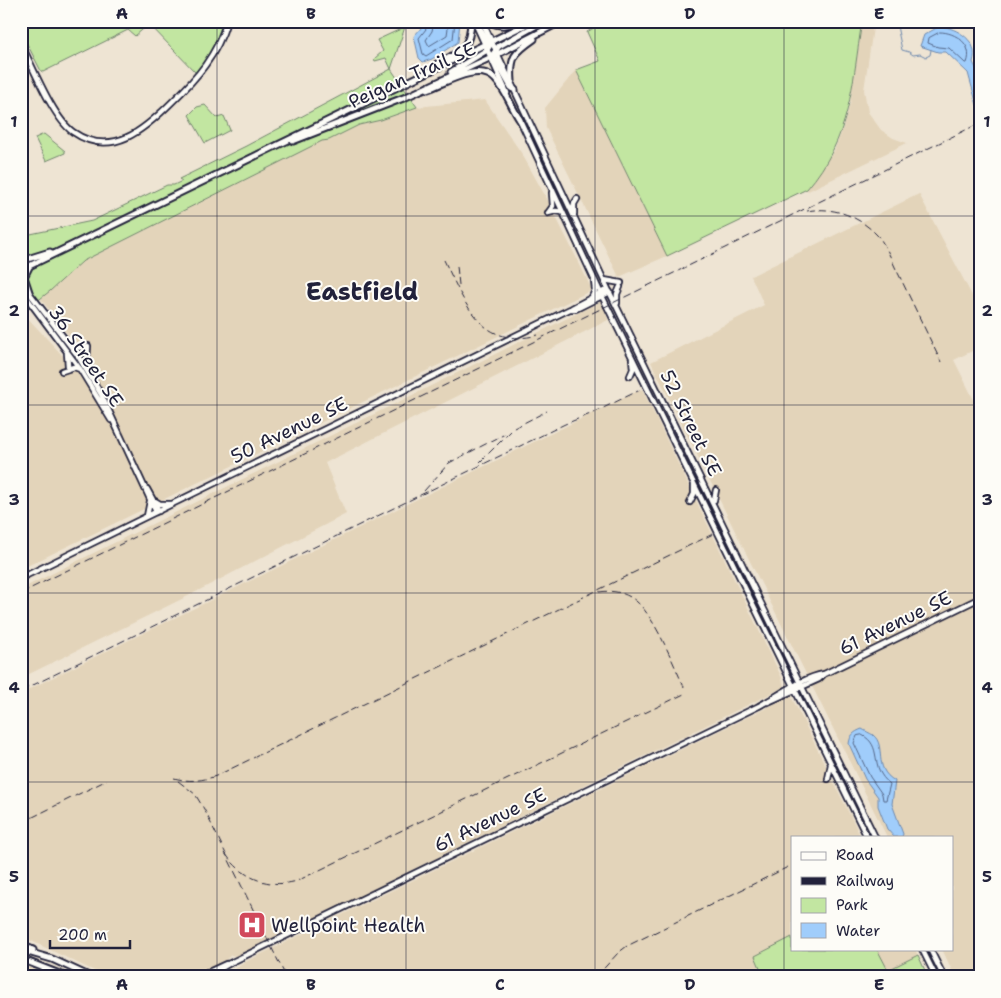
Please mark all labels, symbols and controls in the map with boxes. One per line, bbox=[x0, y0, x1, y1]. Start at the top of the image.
text: A bbox=[116, 3, 128, 24]
text: B bbox=[306, 3, 316, 24]
text: C bbox=[495, 3, 505, 24]
text: D bbox=[684, 3, 696, 24]
text: E bbox=[874, 3, 884, 24]
street label: Peigan Trail SE bbox=[344, 36, 480, 114]
text: 1 bbox=[10, 111, 18, 132]
text: 1 bbox=[983, 111, 991, 132]
district label: Eastfield bbox=[306, 276, 418, 308]
text: 2 bbox=[8, 300, 20, 321]
street label: 36 Street SE bbox=[43, 300, 129, 412]
text: 2 bbox=[981, 300, 993, 321]
street label: 52 Street SE bbox=[655, 366, 728, 480]
street label: 50 Avenue SE bbox=[226, 391, 352, 469]
text: 3 bbox=[8, 489, 20, 510]
text: 3 bbox=[981, 489, 993, 510]
street label: 61 Avenue SE bbox=[835, 585, 955, 661]
text: 4 bbox=[8, 677, 20, 698]
text: 4 bbox=[981, 677, 993, 698]
street label: 61 Avenue SE bbox=[430, 782, 550, 858]
legend bbox=[791, 836, 954, 950]
text: Road bbox=[836, 845, 874, 865]
text: 5 bbox=[9, 866, 19, 887]
text: 5 bbox=[982, 866, 992, 887]
text: Railway bbox=[836, 871, 894, 891]
text: Park bbox=[836, 895, 868, 915]
hospital icon: Wellpoint Health bbox=[237, 910, 267, 940]
place label: Wellpoint Health bbox=[271, 913, 425, 938]
scale bar bbox=[50, 918, 130, 950]
text: Water bbox=[836, 921, 880, 941]
text: 200 m bbox=[58, 925, 107, 945]
text: A bbox=[116, 974, 128, 995]
text: B bbox=[306, 974, 316, 995]
text: C bbox=[495, 974, 505, 995]
text: D bbox=[684, 974, 696, 995]
text: E bbox=[874, 974, 884, 995]

